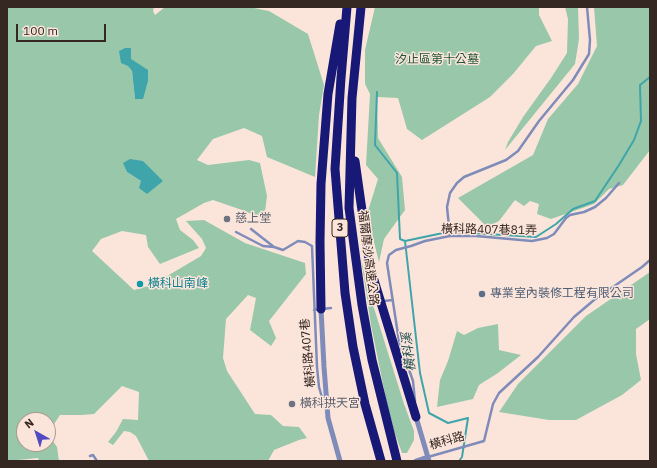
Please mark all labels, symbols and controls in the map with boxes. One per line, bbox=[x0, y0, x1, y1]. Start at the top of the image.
scale bar bbox=[18, 16, 108, 42]
text: 100 m bbox=[23, 23, 58, 38]
park label: 汐止區第十公墓 bbox=[395, 53, 479, 67]
street label: 福爾摩沙高速公路 bbox=[355, 209, 381, 307]
place label: 慈上堂 bbox=[235, 212, 271, 226]
marker: 慈上堂 bbox=[222, 214, 232, 224]
road number: 3 bbox=[332, 219, 348, 237]
street label: 橫科路407巷81弄 bbox=[441, 222, 537, 238]
place label: 橫科山南峰 bbox=[148, 277, 208, 291]
marker: 橫科山南峰 bbox=[135, 279, 145, 289]
place label: 專業室內裝修工程有限公司 bbox=[490, 287, 634, 301]
marker: 專業室內裝修工程有限公司 bbox=[477, 289, 487, 299]
street label: 橫科路407巷 bbox=[298, 318, 318, 388]
water label: 橫科溪 bbox=[399, 332, 419, 372]
place label: 橫科拱天宮 bbox=[300, 397, 360, 411]
marker: 橫科拱天宮 bbox=[287, 399, 297, 409]
north arrow bbox=[16, 412, 56, 452]
text: N bbox=[22, 416, 37, 431]
street label: 橫科路 bbox=[428, 429, 466, 453]

